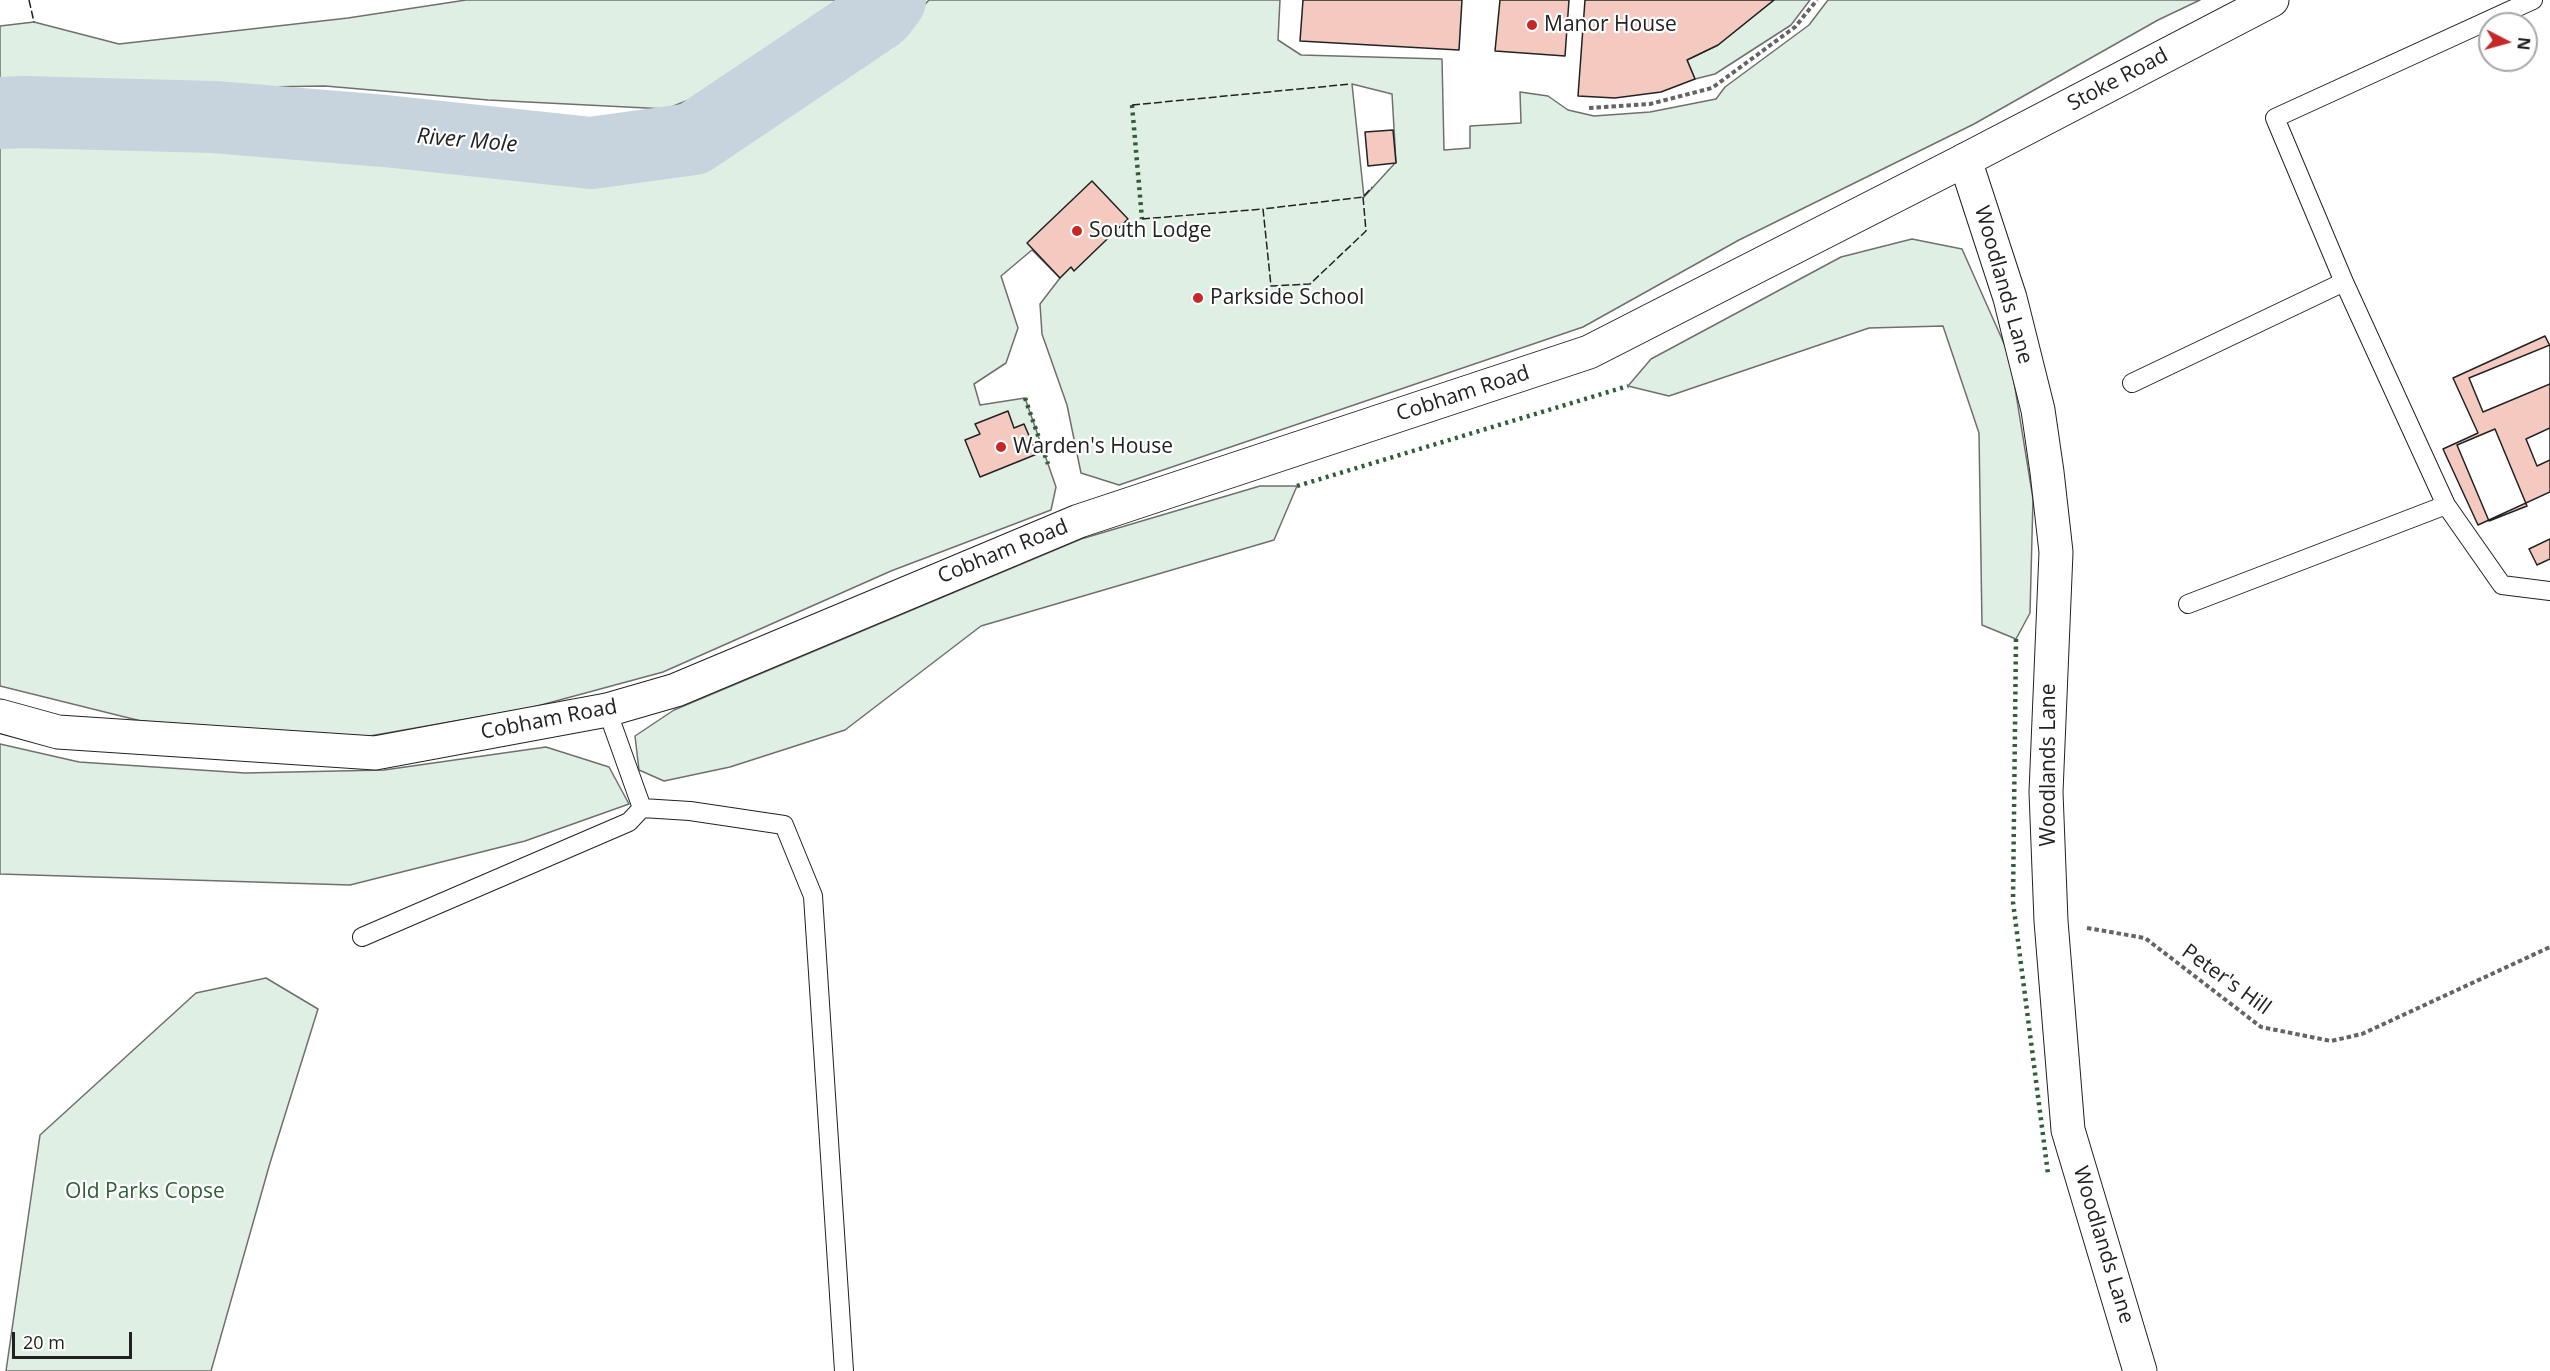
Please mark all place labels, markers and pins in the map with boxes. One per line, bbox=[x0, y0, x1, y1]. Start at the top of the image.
place label: Manor House bbox=[1544, 12, 1677, 38]
marker: Manor House bbox=[1525, 18, 1539, 32]
place label: South Lodge bbox=[1089, 218, 1211, 244]
marker: South Lodge bbox=[1070, 224, 1084, 238]
place label: Parkside School bbox=[1210, 285, 1364, 311]
marker: Parkside School bbox=[1191, 291, 1205, 305]
place label: Warden's House bbox=[1013, 434, 1173, 460]
marker: Warden's House bbox=[994, 440, 1008, 454]

